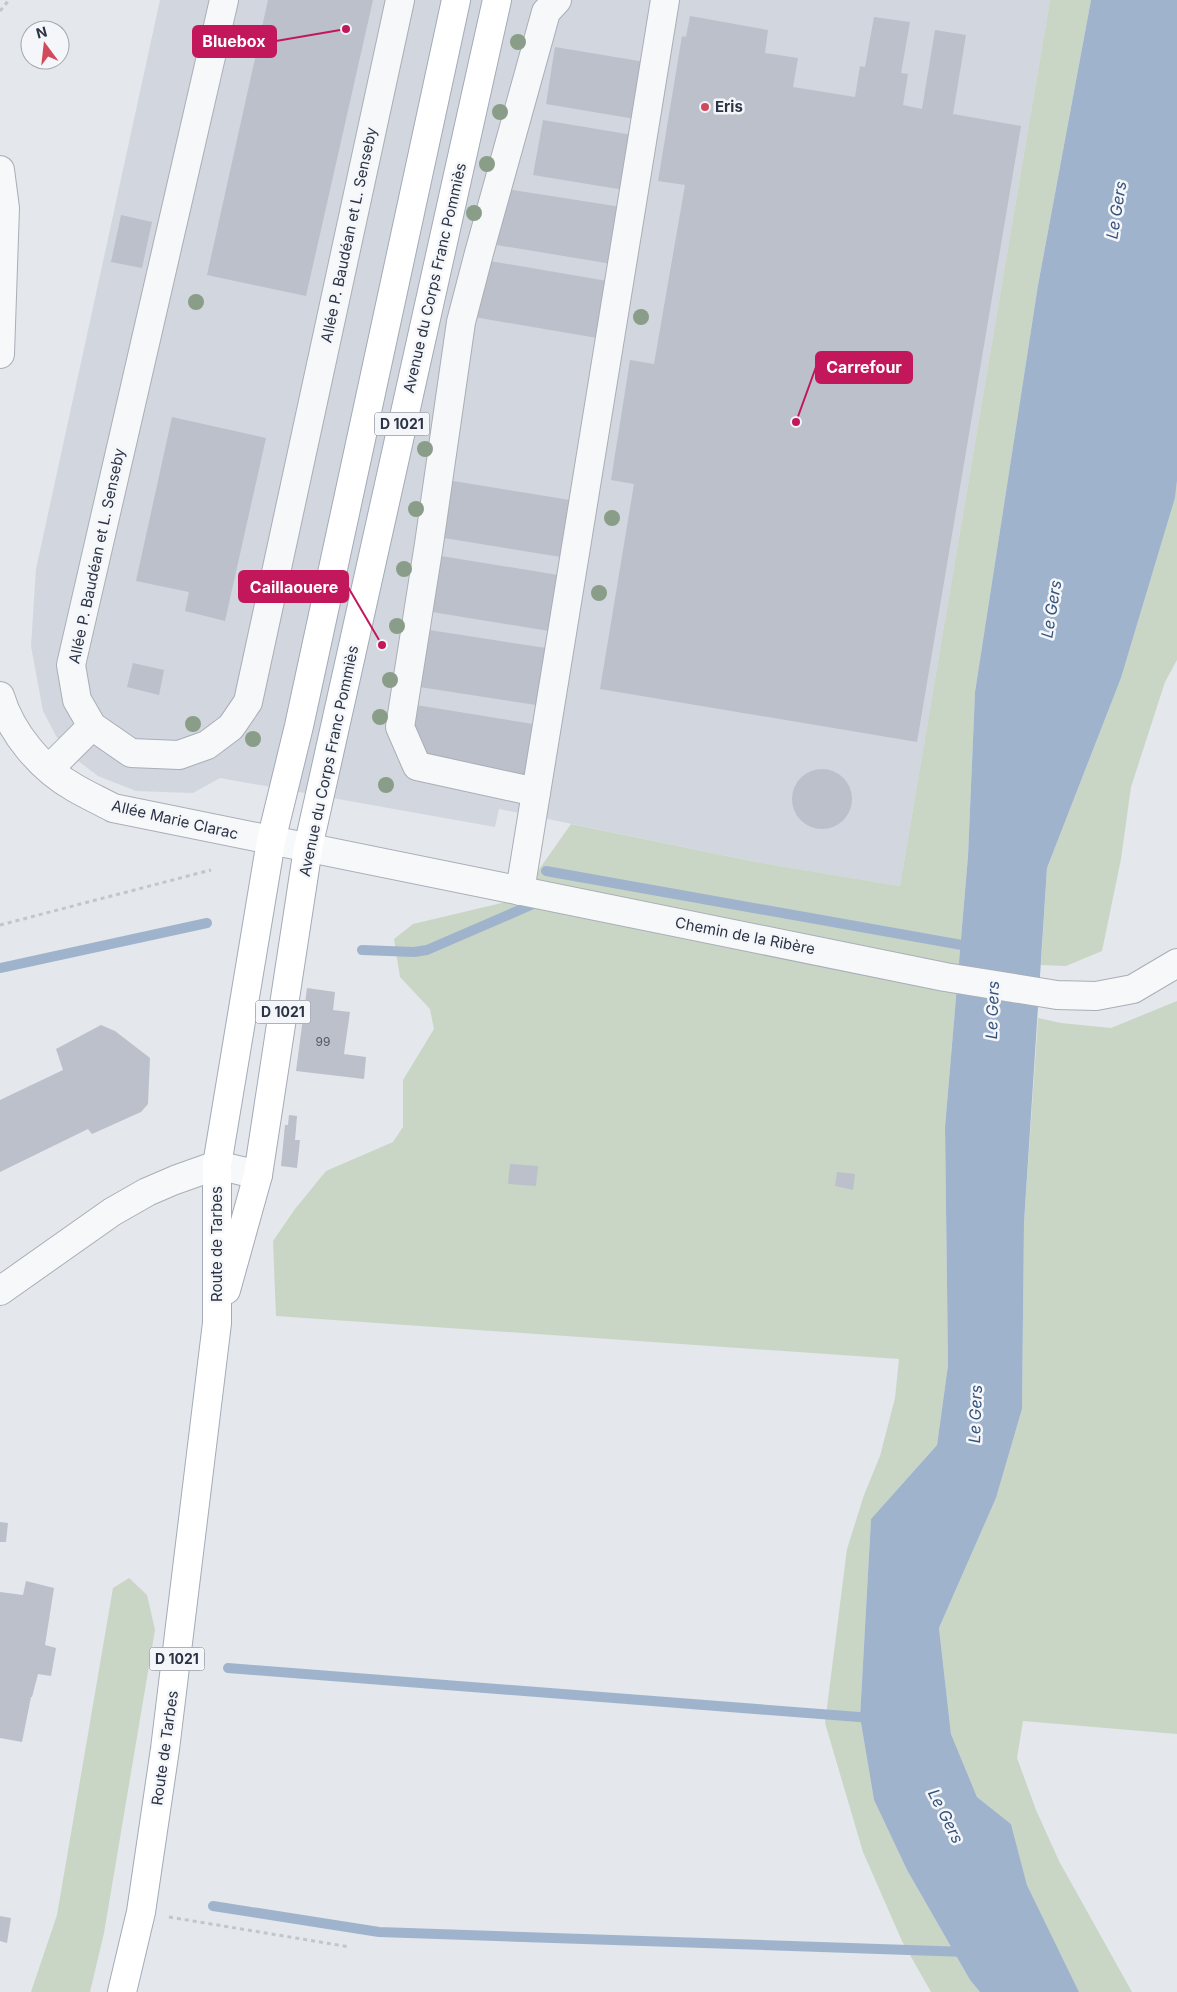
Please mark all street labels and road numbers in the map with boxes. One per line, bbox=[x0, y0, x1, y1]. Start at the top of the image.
street label: Allée P. Baudéan et L. Senseby bbox=[316, 125, 381, 344]
street label: Avenue du Corps Franc Pommiès bbox=[399, 161, 470, 395]
road number: D 1021 bbox=[374, 412, 430, 436]
street label: Allée P. Baudéan et L. Senseby bbox=[64, 446, 129, 665]
street label: Avenue du Corps Franc Pommiès bbox=[295, 644, 362, 878]
street label: Allée Marie Clarac bbox=[110, 796, 240, 843]
street label: Chemin de la Ribère bbox=[673, 913, 817, 958]
road number: D 1021 bbox=[256, 1000, 310, 1024]
street label: Route de Tarbes bbox=[207, 1186, 226, 1302]
road number: D 1021 bbox=[150, 1648, 204, 1670]
street label: Route de Tarbes bbox=[147, 1689, 182, 1807]

